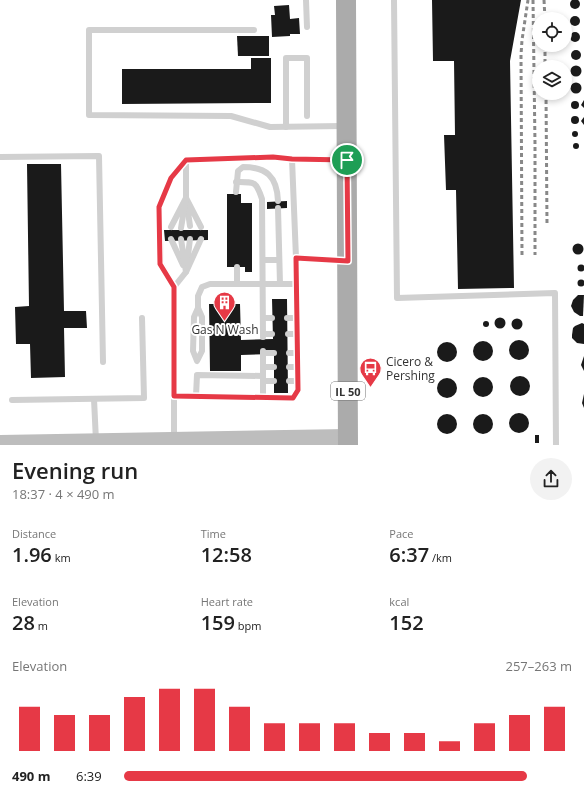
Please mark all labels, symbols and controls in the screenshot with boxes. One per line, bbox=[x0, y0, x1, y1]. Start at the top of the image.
map controls bbox=[532, 12, 572, 100]
button: locate bbox=[532, 12, 572, 52]
button: layers bbox=[532, 60, 572, 100]
pin bbox=[330, 143, 364, 177]
icon: arrive bbox=[336, 149, 358, 171]
building icon: Gas N Wash bbox=[212, 289, 238, 322]
place label: Gas N Wash bbox=[191, 321, 259, 338]
place label: Cicero & Pershing bbox=[386, 353, 435, 384]
bus stop icon: Cicero & Pershing bbox=[357, 355, 383, 388]
road number: IL 50 bbox=[331, 382, 365, 400]
text: Evening run bbox=[12, 455, 138, 485]
button: share bbox=[530, 458, 572, 500]
text: 18:37 · 4 × 490 m bbox=[12, 485, 115, 503]
text: Distance bbox=[12, 526, 56, 541]
text: Time bbox=[201, 526, 226, 541]
text: Pace bbox=[389, 526, 414, 541]
text: 1.96 bbox=[12, 541, 52, 568]
text: 12:58 bbox=[201, 541, 252, 568]
text: 6:37 bbox=[389, 541, 429, 568]
text: km bbox=[52, 550, 71, 565]
text: /km bbox=[429, 550, 452, 565]
text: Elevation bbox=[12, 594, 59, 609]
text: Heart rate bbox=[201, 594, 253, 609]
text: kcal bbox=[389, 594, 409, 609]
text: 28 bbox=[12, 609, 35, 636]
text: 159 bbox=[201, 609, 235, 636]
text: 152 bbox=[389, 609, 424, 636]
text: m bbox=[35, 618, 48, 633]
text: bpm bbox=[235, 618, 261, 633]
text: Elevation bbox=[12, 657, 67, 675]
text: 257–263 m bbox=[505, 657, 572, 675]
text: 490 m bbox=[12, 767, 50, 785]
text: 6:39 bbox=[76, 767, 102, 785]

